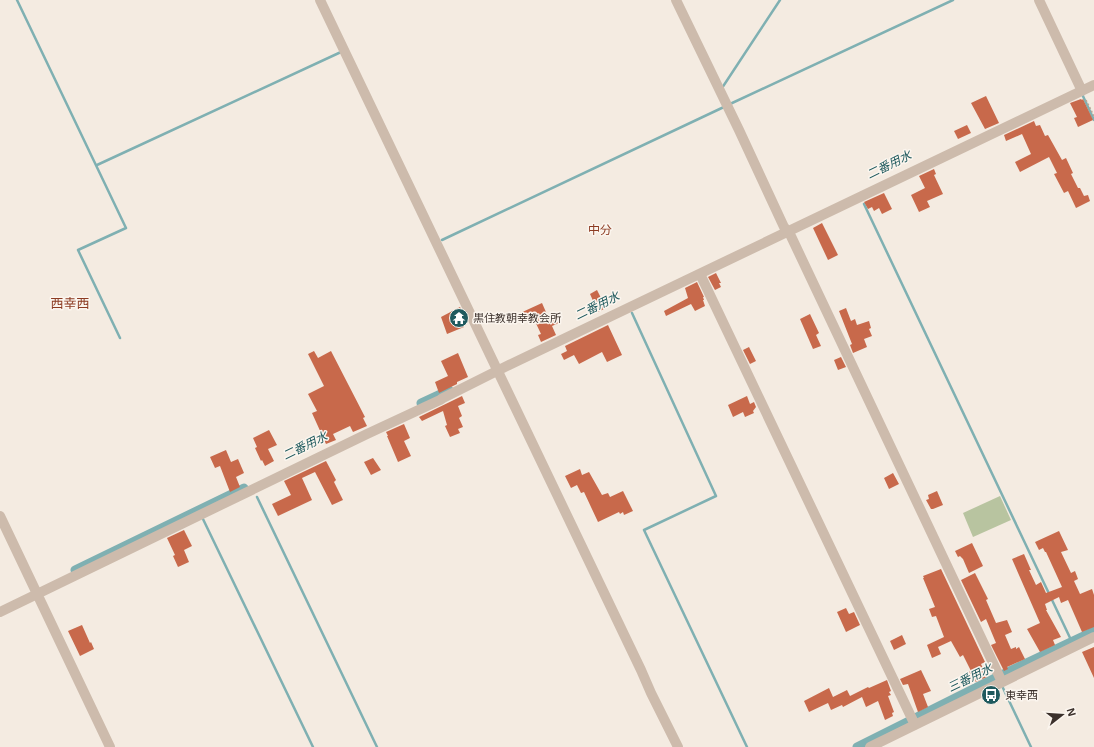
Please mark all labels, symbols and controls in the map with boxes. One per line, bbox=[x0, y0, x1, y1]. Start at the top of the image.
water label: 二番用水 bbox=[864, 147, 915, 182]
district label: 中分 bbox=[588, 223, 612, 237]
water label: 二番用水 bbox=[572, 288, 623, 323]
district label: 西幸西 bbox=[50, 296, 90, 311]
temple icon: 黒住教朝幸教会所 bbox=[448, 307, 470, 329]
place label: 黒住教朝幸教会所 bbox=[473, 312, 562, 324]
water label: 二番用水 bbox=[280, 428, 331, 463]
water label: 三番用水 bbox=[945, 660, 996, 695]
bus stop icon: 東幸西 bbox=[980, 684, 1002, 706]
place label: 東幸西 bbox=[1005, 689, 1038, 701]
north arrow bbox=[1042, 695, 1082, 735]
text: N bbox=[1065, 707, 1078, 718]

